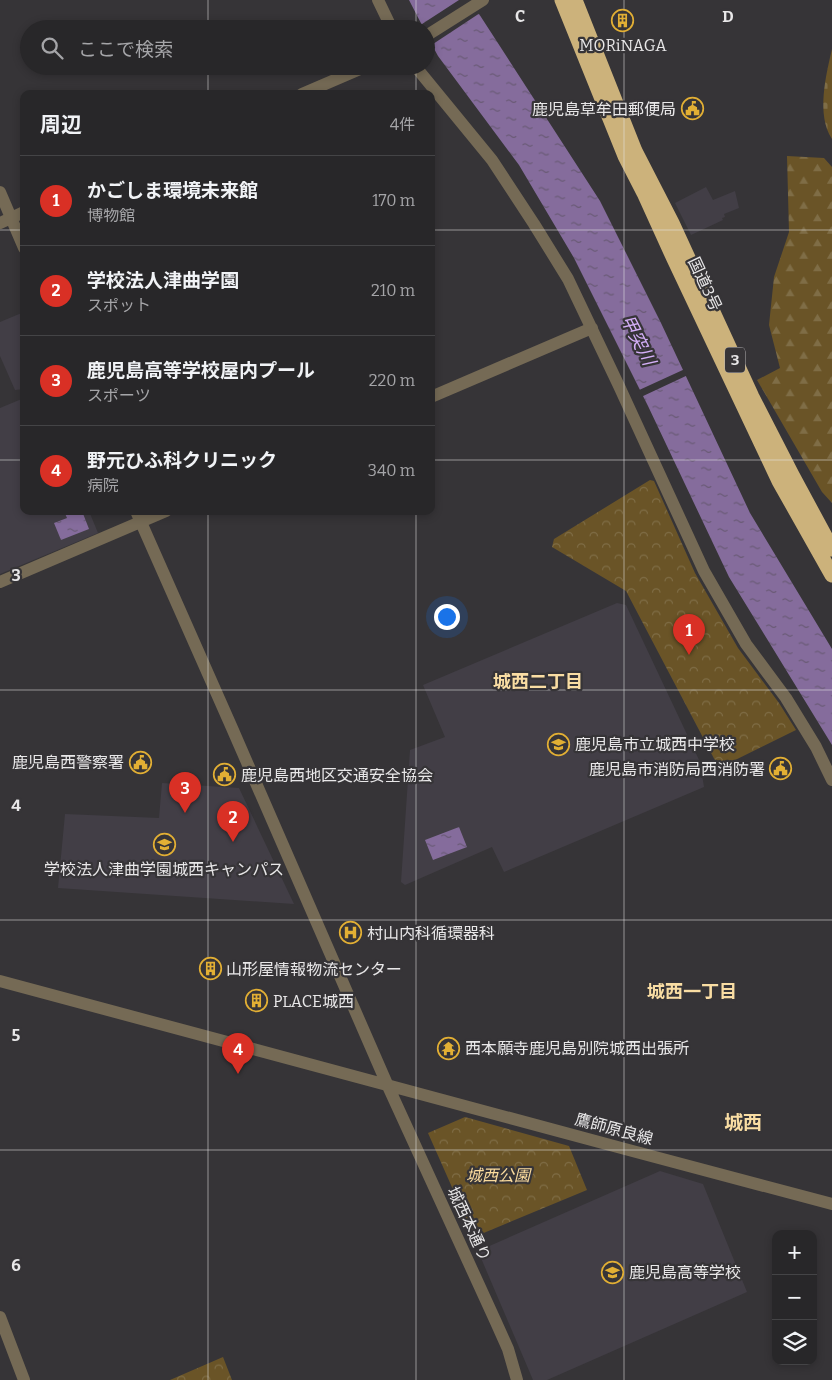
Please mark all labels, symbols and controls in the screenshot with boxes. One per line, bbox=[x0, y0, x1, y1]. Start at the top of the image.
text: C bbox=[515, 7, 525, 26]
text: D bbox=[722, 7, 734, 26]
building icon: MORiNAGA bbox=[611, 9, 635, 33]
search box bbox=[20, 20, 435, 75]
icon: search bbox=[38, 34, 66, 62]
place label: MORiNAGA bbox=[579, 36, 667, 55]
text: ここで検索 bbox=[78, 38, 173, 61]
public building icon: 鹿児島草牟田郵便局 bbox=[680, 97, 704, 121]
place label: 鹿児島草牟田郵便局 bbox=[532, 100, 676, 119]
text: 周辺 bbox=[40, 112, 82, 138]
text: 4件 bbox=[390, 115, 415, 134]
text: かごしま環境未来館 bbox=[87, 179, 258, 202]
text: 1 bbox=[53, 191, 59, 210]
text: 170 m bbox=[372, 191, 415, 210]
text: 博物館 bbox=[87, 206, 135, 225]
street label: 国道3号 bbox=[684, 254, 726, 314]
text: 学校法人津曲学園 bbox=[87, 269, 239, 292]
text: 2 bbox=[51, 281, 61, 300]
text: 210 m bbox=[371, 281, 415, 300]
text: スポット bbox=[87, 296, 151, 315]
water label: 甲突川 bbox=[616, 311, 661, 371]
road number: 3 bbox=[725, 348, 745, 372]
text: 鹿児島高等学校屋内プール bbox=[87, 359, 315, 382]
text: 3 bbox=[51, 371, 61, 390]
text: 220 m bbox=[369, 371, 415, 390]
text: スポーツ bbox=[87, 386, 151, 405]
text: 野元ひふ科クリニック bbox=[87, 449, 277, 472]
text: 4 bbox=[51, 461, 61, 480]
text: 340 m bbox=[368, 461, 415, 480]
text: 病院 bbox=[87, 476, 119, 495]
text: 3 bbox=[11, 566, 21, 585]
your location bbox=[434, 604, 460, 630]
pin: 1 bbox=[673, 614, 705, 655]
district label: 城西二丁目 bbox=[493, 671, 583, 693]
school or university icon: 鹿児島市立城西中学校 bbox=[547, 732, 571, 756]
place label: 鹿児島市立城西中学校 bbox=[575, 735, 735, 754]
public building icon: 鹿児島西警察署 bbox=[128, 750, 152, 774]
place label: 鹿児島西警察署 bbox=[12, 753, 124, 772]
public building icon: 鹿児島市消防局西消防署 bbox=[769, 757, 793, 781]
place label: 鹿児島市消防局西消防署 bbox=[589, 760, 765, 779]
public building icon: 鹿児島西地区交通安全協会 bbox=[213, 763, 237, 787]
place label: 鹿児島西地区交通安全協会 bbox=[241, 766, 433, 785]
pin: 3 bbox=[169, 772, 201, 813]
text: 4 bbox=[11, 796, 21, 815]
pin: 2 bbox=[217, 801, 249, 842]
school or university icon: 学校法人津曲学園城西キャンパス bbox=[152, 833, 176, 857]
place label: 学校法人津曲学園城西キャンパス bbox=[44, 860, 284, 879]
hospital icon: 村山内科循環器科 bbox=[339, 921, 363, 945]
place label: 村山内科循環器科 bbox=[367, 924, 495, 943]
building icon: 山形屋情報物流センター bbox=[198, 957, 222, 981]
place label: 山形屋情報物流センター bbox=[226, 960, 402, 979]
district label: 城西一丁目 bbox=[647, 981, 737, 1003]
building icon: PLACE城西 bbox=[245, 989, 269, 1013]
place label: PLACE城西 bbox=[273, 992, 354, 1011]
text: 5 bbox=[12, 1026, 21, 1045]
pin: 4 bbox=[222, 1033, 254, 1074]
temple icon: 西本願寺鹿児島別院城西出張所 bbox=[437, 1036, 461, 1060]
place label: 西本願寺鹿児島別院城西出張所 bbox=[465, 1039, 689, 1058]
street label: 鷹師原良線 bbox=[573, 1109, 655, 1149]
district label: 城西 bbox=[724, 1111, 762, 1134]
park label: 城西公園 bbox=[466, 1166, 532, 1185]
street label: 城西本通り bbox=[443, 1184, 495, 1264]
map controls bbox=[772, 1230, 817, 1365]
button: + bbox=[772, 1230, 817, 1275]
text: 6 bbox=[11, 1256, 21, 1275]
school or university icon: 鹿児島高等学校 bbox=[601, 1260, 625, 1284]
place label: 鹿児島高等学校 bbox=[629, 1263, 741, 1282]
button: − bbox=[772, 1275, 817, 1320]
button: layers bbox=[772, 1320, 817, 1365]

